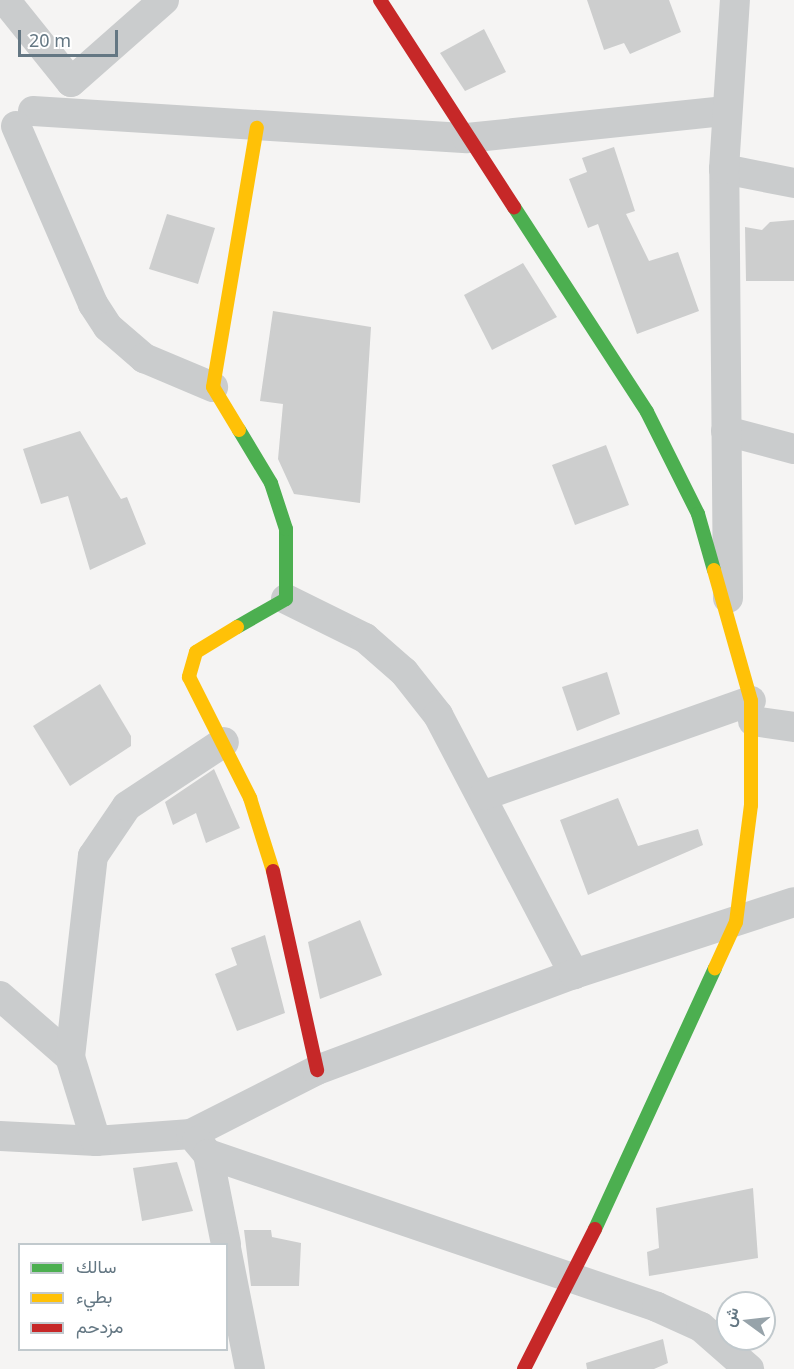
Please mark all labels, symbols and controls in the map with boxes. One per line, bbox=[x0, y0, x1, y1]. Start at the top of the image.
scale bar bbox=[21, 18, 122, 56]
text: 20 m bbox=[29, 28, 71, 52]
legend bbox=[18, 1243, 228, 1351]
text: سالك bbox=[76, 1254, 116, 1278]
text: بطيء bbox=[76, 1284, 112, 1308]
north arrow bbox=[716, 1291, 776, 1351]
text: ش bbox=[717, 1305, 744, 1329]
text: مزدحم bbox=[76, 1314, 123, 1338]

